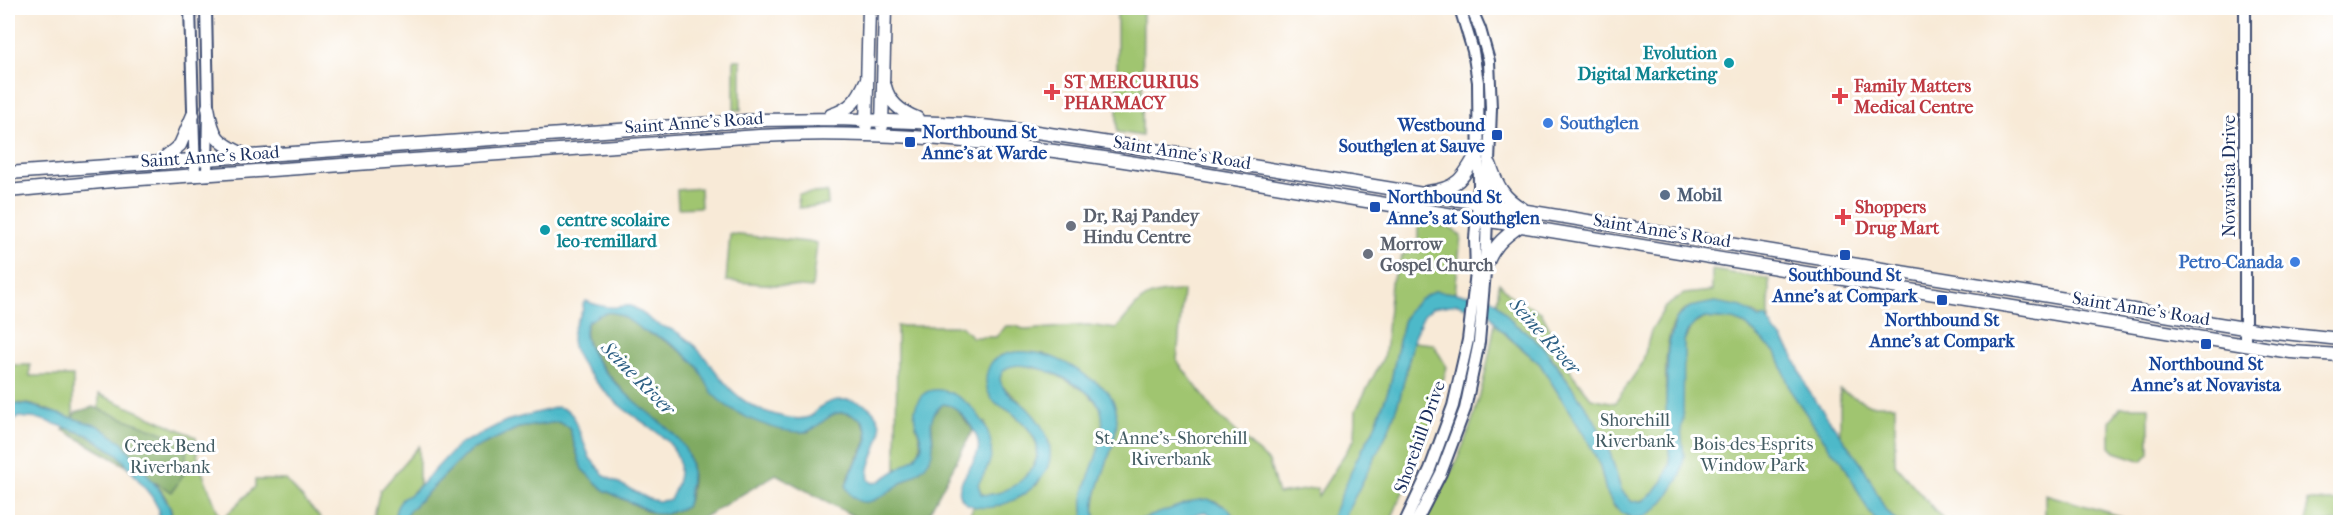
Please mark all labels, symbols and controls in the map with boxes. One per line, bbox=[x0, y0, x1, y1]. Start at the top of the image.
place label: Evolution Digital Marketing bbox=[1578, 43, 1718, 85]
marker: Evolution Digital Marketing bbox=[1722, 56, 1736, 70]
place label: ST MERCURIUS PHARMACY bbox=[1064, 72, 1199, 114]
place label: Family Matters Medical Centre bbox=[1853, 76, 1974, 118]
marker: ST MERCURIUS PHARMACY bbox=[1045, 85, 1059, 99]
marker: Family Matters Medical Centre bbox=[1831, 87, 1849, 105]
street label: Saint Anne's Road bbox=[624, 108, 764, 138]
place label: Southglen bbox=[1560, 113, 1639, 134]
place label: Westbound Southglen at Sauve bbox=[1339, 115, 1486, 157]
street label: Novavista Drive bbox=[2219, 115, 2240, 237]
marker: Southglen bbox=[1541, 116, 1555, 130]
place label: Northbound St Anne's at Warde bbox=[921, 122, 1047, 164]
marker: Westbound Southglen at Sauve bbox=[1490, 128, 1504, 142]
street label: Saint Anne's Road bbox=[1112, 132, 1253, 174]
marker: Northbound St Anne's at Warde bbox=[903, 135, 917, 149]
street label: Saint Anne's Road bbox=[140, 142, 280, 172]
place label: Mobil bbox=[1676, 185, 1723, 206]
place label: Northbound St Anne's at Southglen bbox=[1386, 187, 1541, 229]
marker: Mobil bbox=[1658, 188, 1672, 202]
place label: Shoppers Drug Mart bbox=[1855, 197, 1940, 239]
marker: Northbound St Anne's at Southglen bbox=[1368, 200, 1382, 214]
place label: Dr, Raj Pandey Hindu Centre bbox=[1083, 206, 1200, 248]
place label: centre scolaire leo-remillard bbox=[556, 210, 670, 252]
street label: Saint Anne's Road bbox=[1592, 210, 1733, 252]
marker: Shoppers Drug Mart bbox=[1836, 210, 1850, 224]
marker: Dr, Raj Pandey Hindu Centre bbox=[1064, 219, 1078, 233]
marker: centre scolaire leo-remillard bbox=[538, 223, 552, 237]
place label: Morrow Gospel Church bbox=[1379, 234, 1495, 276]
marker: Morrow Gospel Church bbox=[1361, 247, 1375, 261]
marker: Southbound St Anne's at Compark bbox=[1838, 248, 1852, 262]
place label: Petro-Canada bbox=[2179, 252, 2284, 273]
marker: Petro-Canada bbox=[2288, 255, 2302, 269]
place label: Southbound St Anne's at Compark bbox=[1771, 265, 1918, 307]
street label: Saint Anne's Road bbox=[2071, 288, 2212, 330]
water label: Seine River bbox=[1504, 292, 1587, 381]
marker: Northbound St Anne's at Compark bbox=[1935, 293, 1949, 307]
place label: Northbound St Anne's at Compark bbox=[1868, 310, 2015, 352]
water label: Seine River bbox=[595, 335, 681, 421]
marker: Northbound St Anne's at Novavista bbox=[2199, 337, 2213, 351]
place label: Northbound St Anne's at Novavista bbox=[2131, 354, 2281, 396]
street label: Shorehill Drive bbox=[1390, 378, 1450, 496]
park label: Shorehill Riverbank bbox=[1595, 410, 1676, 452]
park label: St. Anne’s–Shorehill Riverbank bbox=[1095, 428, 1247, 470]
park label: Bois-des-Esprits Window Park bbox=[1693, 434, 1814, 476]
park label: Creek Bend Riverbank bbox=[124, 436, 216, 478]

